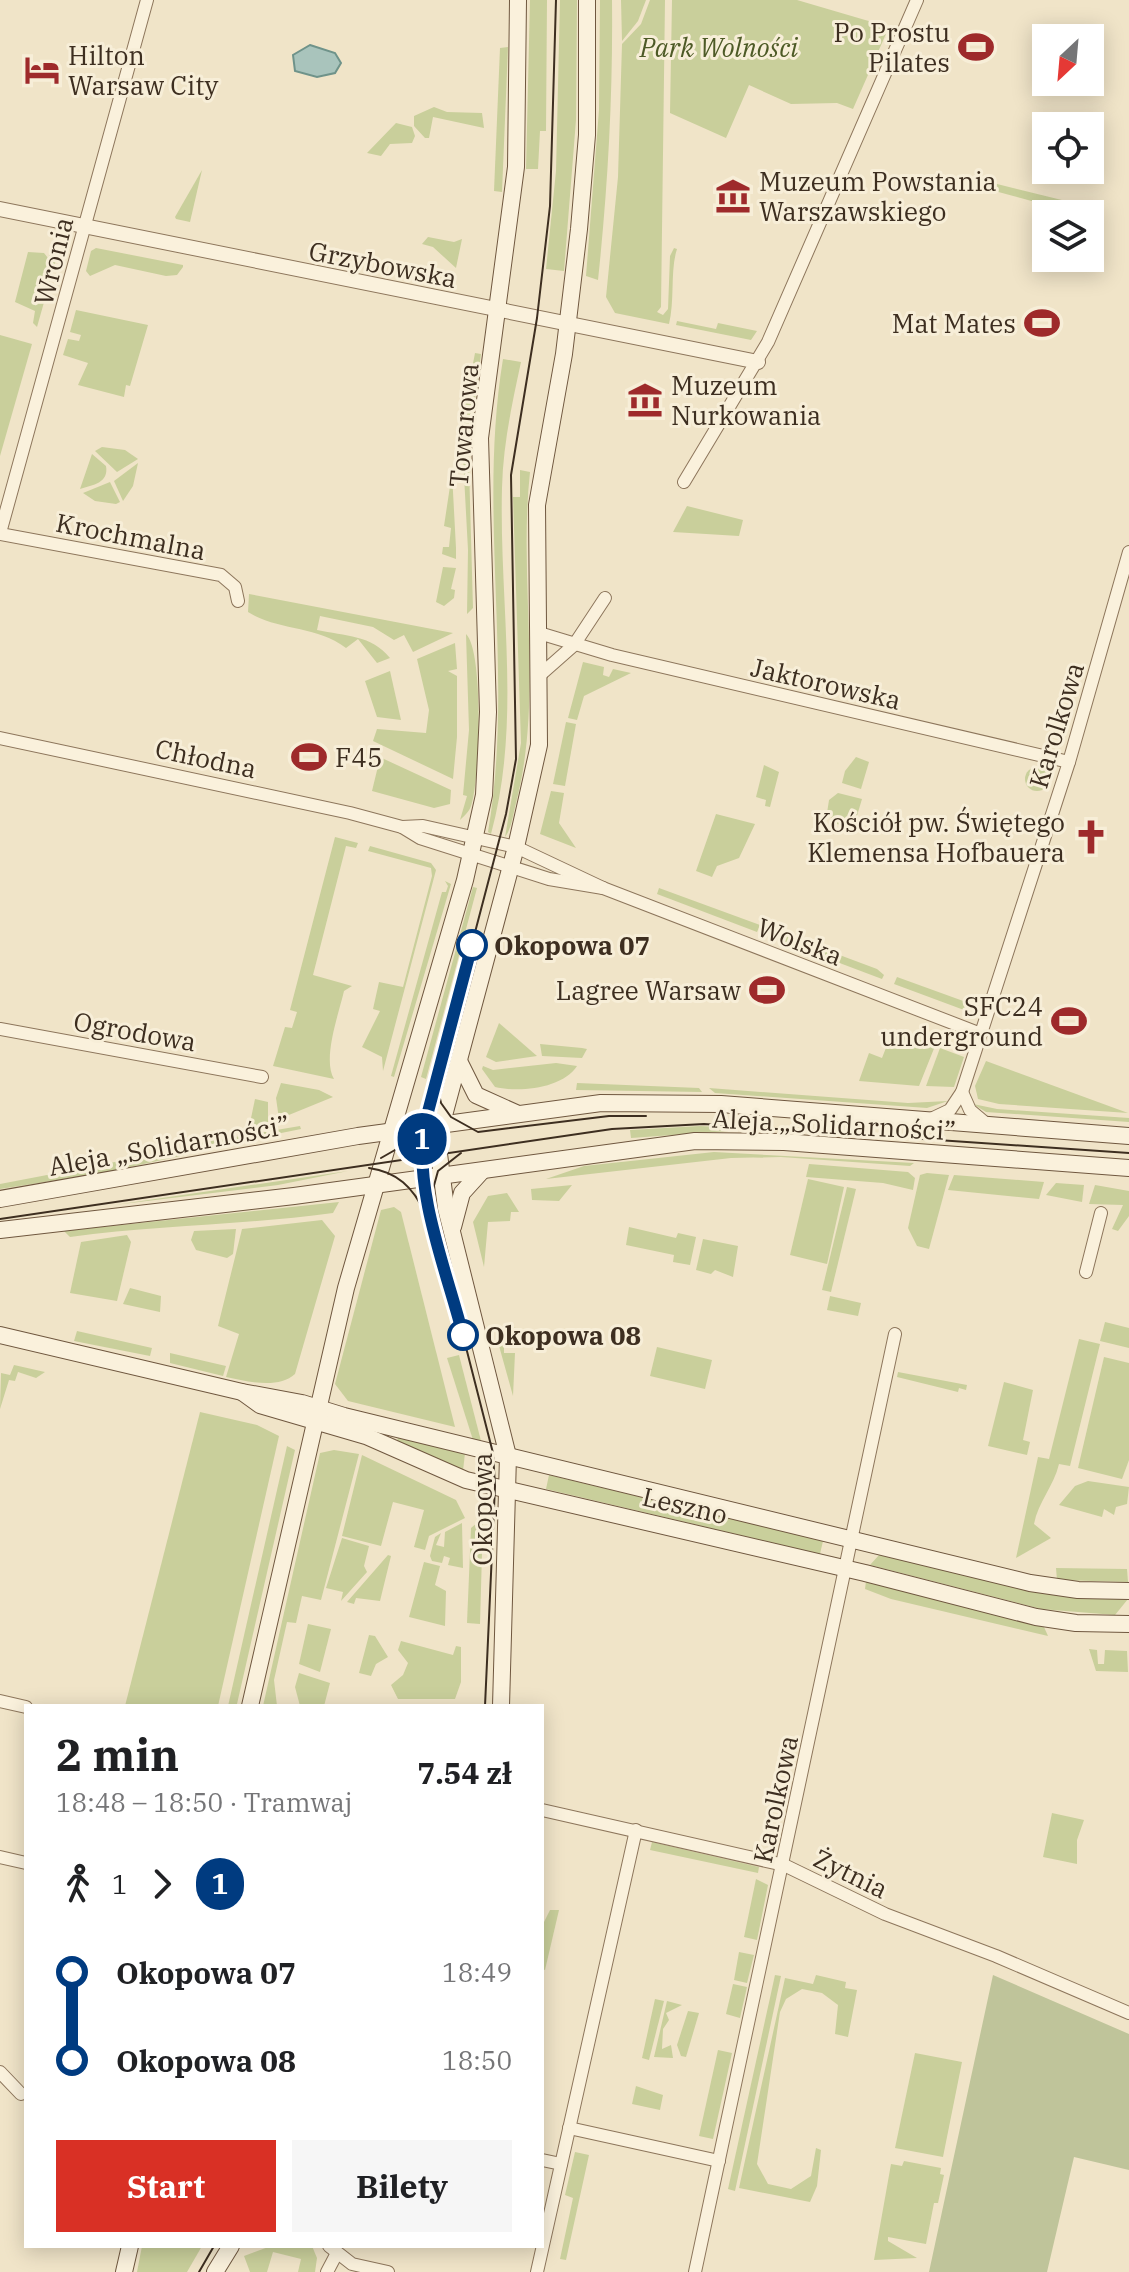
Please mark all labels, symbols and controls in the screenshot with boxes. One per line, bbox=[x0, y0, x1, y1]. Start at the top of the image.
place label: Po Prostu Pilates bbox=[834, 15, 950, 79]
north arrow bbox=[1032, 24, 1104, 96]
map controls bbox=[1032, 24, 1104, 272]
sports icon: Po Prostu Pilates bbox=[957, 28, 995, 66]
park label: Park Wolności bbox=[639, 30, 798, 64]
place label: Hilton Warsaw City bbox=[68, 38, 218, 102]
hotel icon: Hilton Warsaw City bbox=[23, 51, 61, 89]
button: locate bbox=[1032, 112, 1104, 184]
place label: Muzeum Powstania Warszawskiego bbox=[759, 164, 997, 228]
museum icon: Muzeum Powstania Warszawskiego bbox=[714, 177, 752, 215]
button: layers bbox=[1032, 200, 1104, 272]
street label: Wronia bbox=[26, 213, 80, 309]
street label: Grzybowska bbox=[306, 233, 460, 295]
sports icon: Mat Mates bbox=[1023, 304, 1061, 342]
place label: Mat Mates bbox=[892, 306, 1016, 340]
street label: Towarowa bbox=[441, 361, 485, 489]
place label: Muzeum Nurkowania bbox=[671, 368, 821, 432]
museum icon: Muzeum Nurkowania bbox=[626, 381, 664, 419]
street label: Krochmalna bbox=[53, 505, 209, 567]
street label: Jaktorowska bbox=[748, 649, 904, 717]
street label: Karolkowa bbox=[1021, 658, 1091, 792]
street label: Chłodna bbox=[152, 731, 260, 785]
sports icon: F45 bbox=[290, 738, 328, 776]
place label: F45 bbox=[335, 740, 382, 774]
place label: Kościół pw. Świętego Klemensa Hofbauera bbox=[807, 805, 1065, 869]
church icon: Kościół pw. Świętego Klemensa Hofbauera bbox=[1072, 818, 1110, 856]
street label: Wolska bbox=[753, 909, 847, 973]
place label: Okopowa 07 bbox=[494, 928, 650, 962]
marker: Okopowa 07 bbox=[457, 930, 487, 960]
sports icon: Lagree Warsaw bbox=[748, 971, 786, 1009]
place label: Lagree Warsaw bbox=[556, 973, 741, 1007]
place label: SFC24 underground bbox=[880, 989, 1043, 1053]
sports icon: SFC24 underground bbox=[1050, 1002, 1088, 1040]
street label: Ogrodowa bbox=[71, 1004, 199, 1058]
street label: Aleja „Solidarności” bbox=[711, 1101, 957, 1147]
street label: Aleja „Solidarności” bbox=[46, 1107, 292, 1183]
line badge: 1 bbox=[396, 1113, 448, 1165]
text: 1 bbox=[414, 1120, 430, 1157]
place label: Okopowa 08 bbox=[485, 1318, 641, 1352]
marker: Okopowa 08 bbox=[448, 1320, 478, 1350]
street label: Okopowa bbox=[465, 1453, 499, 1565]
street label: Leszno bbox=[639, 1479, 731, 1531]
text: 2 min bbox=[56, 1726, 179, 1783]
street label: Karolkowa bbox=[745, 1732, 805, 1866]
text: 7.54 zł bbox=[417, 1753, 512, 1792]
text: 18:48 – 18:50 · Tramwaj bbox=[56, 1785, 352, 1819]
street label: Żytnia bbox=[808, 1841, 894, 1905]
icon: walk bbox=[56, 1862, 100, 1906]
icon: forward bbox=[140, 1862, 184, 1906]
text: 1 bbox=[212, 1865, 228, 1902]
text: 1 bbox=[112, 1867, 128, 1901]
text: Okopowa 07 bbox=[116, 1953, 296, 1992]
text: 18:49 bbox=[442, 1955, 512, 1989]
text: Okopowa 08 bbox=[116, 2041, 296, 2080]
text: 18:50 bbox=[442, 2043, 512, 2077]
button: Start bbox=[56, 2140, 276, 2232]
button: Bilety bbox=[292, 2140, 512, 2232]

